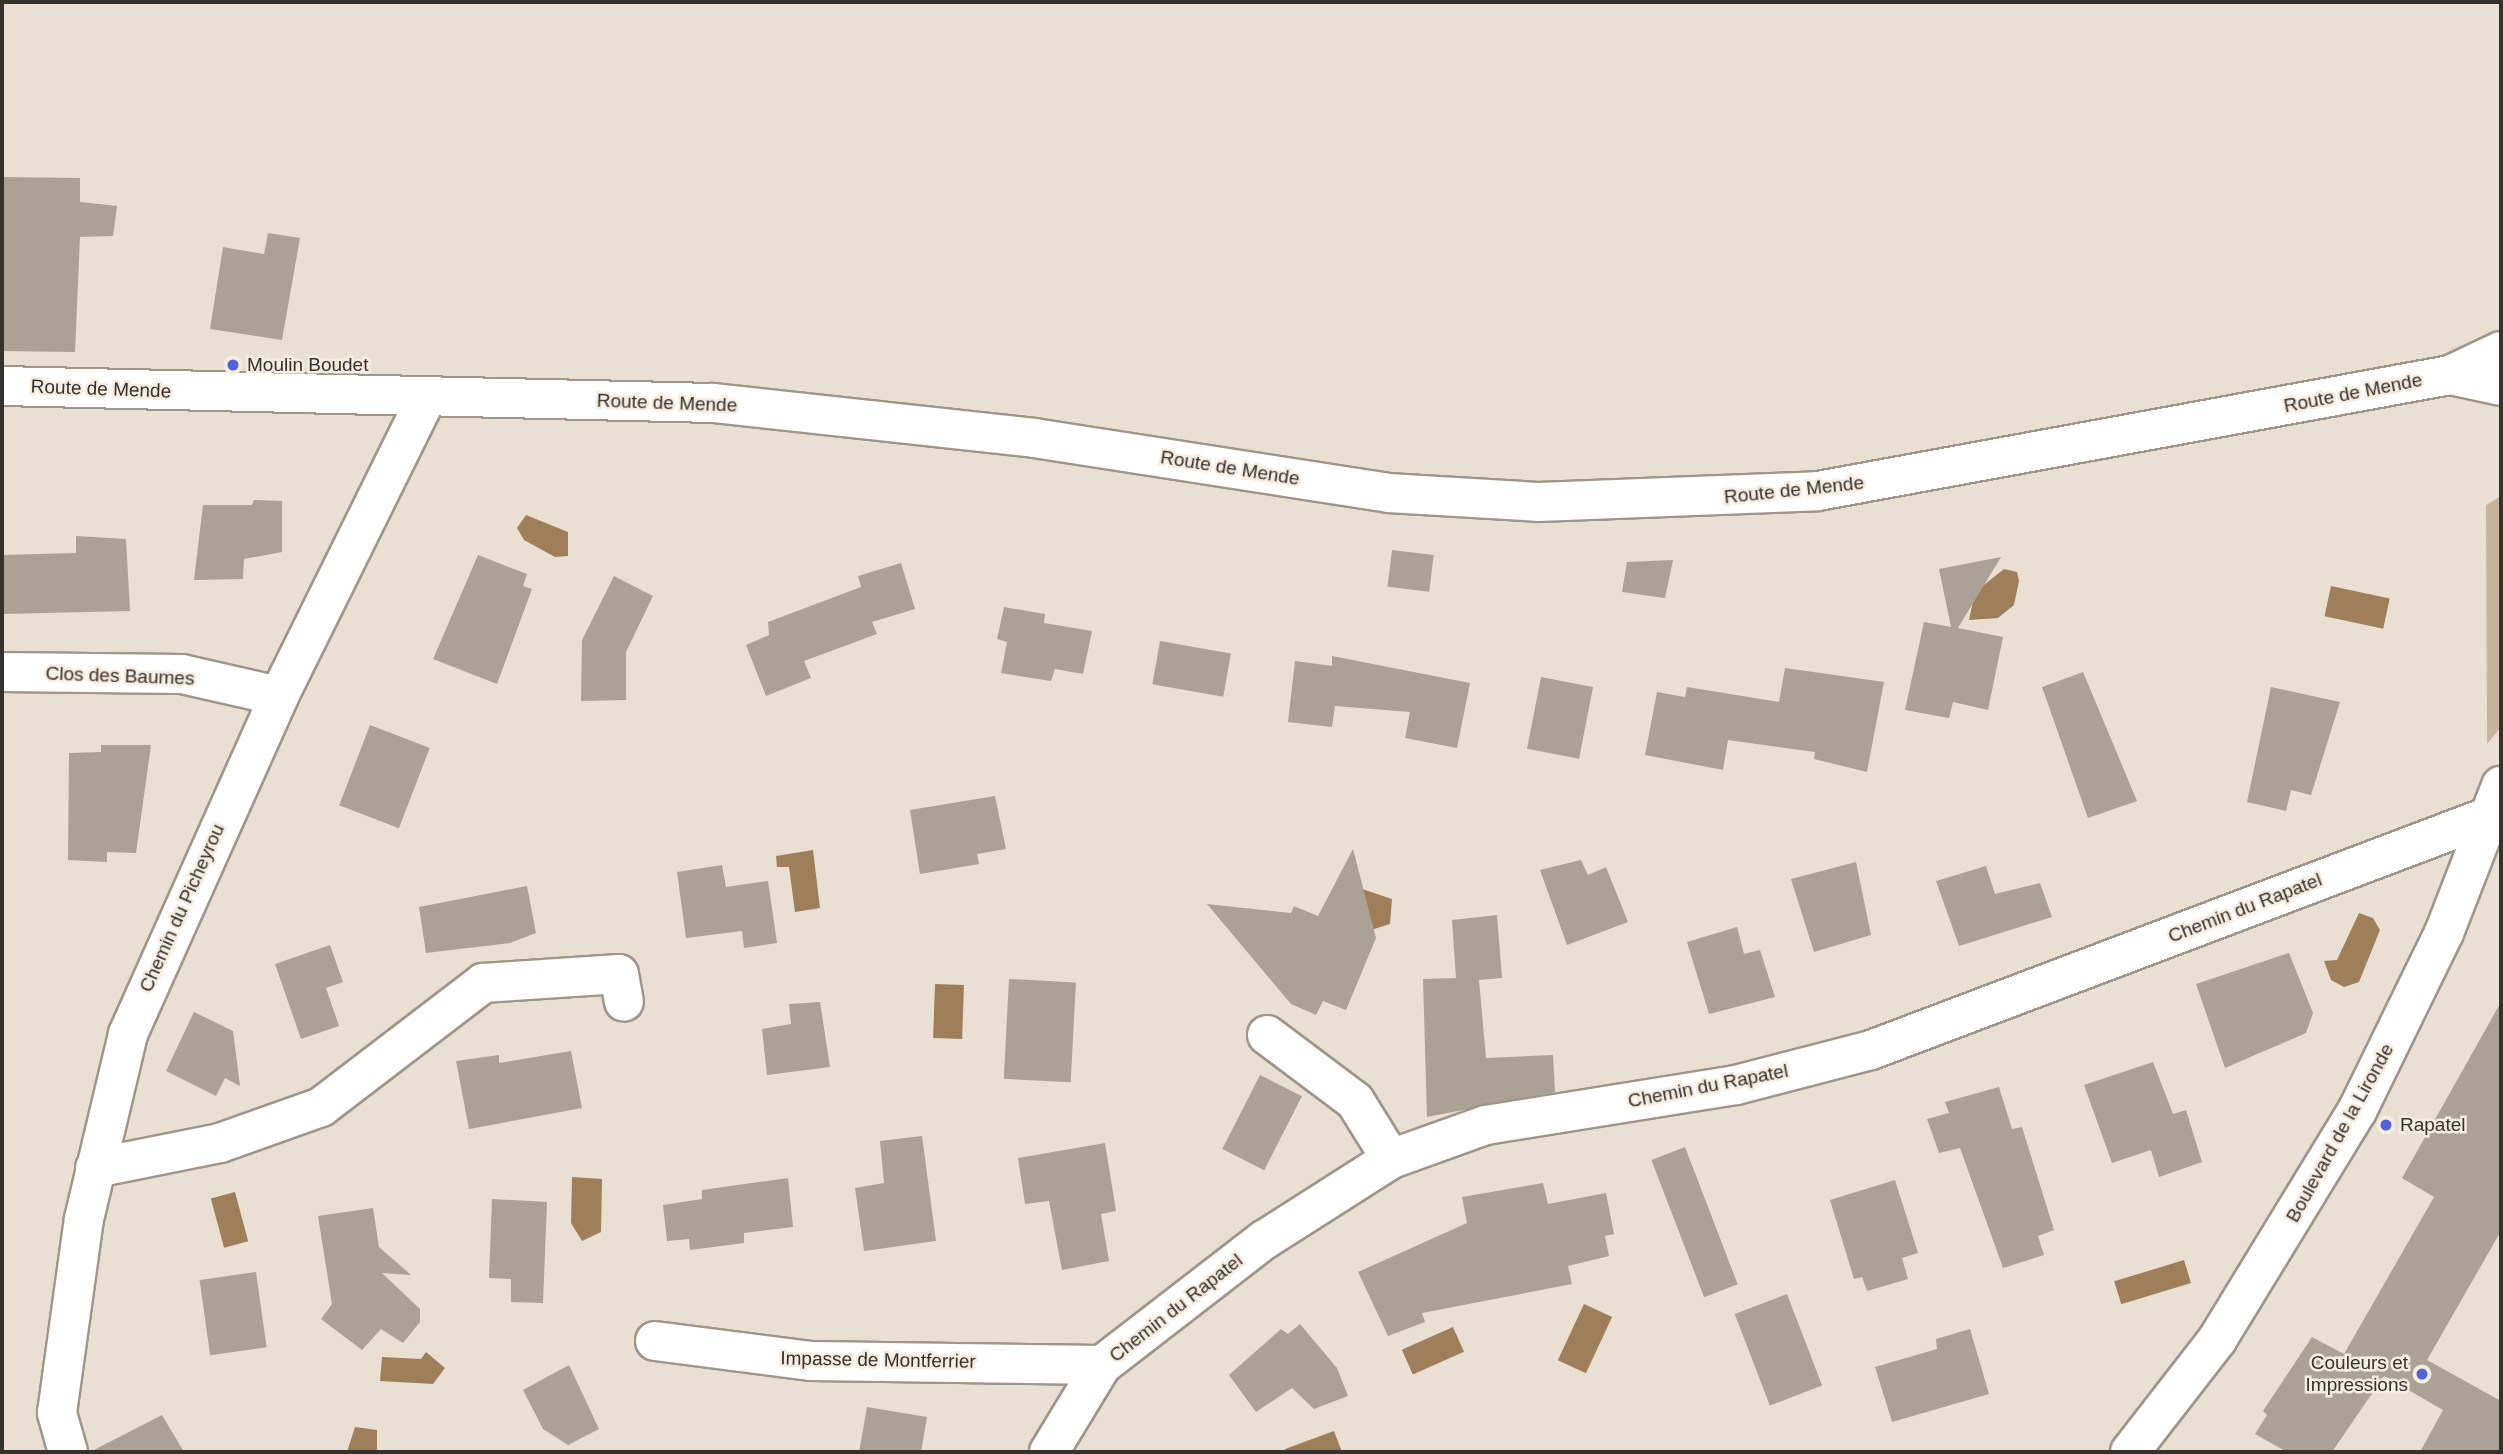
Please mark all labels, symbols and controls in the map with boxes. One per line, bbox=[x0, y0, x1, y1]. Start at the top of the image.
place label: Moulin Boudet bbox=[247, 354, 368, 376]
marker: Moulin Boudet bbox=[225, 357, 241, 373]
street label: Route de Mende bbox=[2282, 368, 2424, 418]
street label: Route de Mende bbox=[30, 375, 172, 403]
street label: Route de Mende bbox=[596, 389, 738, 417]
street label: Route de Mende bbox=[1159, 446, 1301, 490]
street label: Route de Mende bbox=[1723, 471, 1865, 509]
street label: Clos des Baumes bbox=[45, 662, 195, 690]
street label: Chemin du Picheyrou bbox=[135, 820, 229, 996]
street label: Chemin du Rapatel bbox=[2165, 868, 2325, 948]
street label: Boulevard de la Lironde bbox=[2281, 1040, 2399, 1226]
street label: Chemin du Rapatel bbox=[1626, 1059, 1790, 1113]
place label: Rapatel bbox=[2400, 1114, 2465, 1136]
marker: Rapatel bbox=[2378, 1117, 2394, 1133]
street label: Chemin du Rapatel bbox=[1105, 1249, 1247, 1367]
street label: Impasse de Montferrier bbox=[780, 1347, 976, 1373]
place label: Couleurs et Impressions bbox=[2306, 1352, 2408, 1396]
marker: Couleurs et Impressions bbox=[2414, 1366, 2430, 1382]

